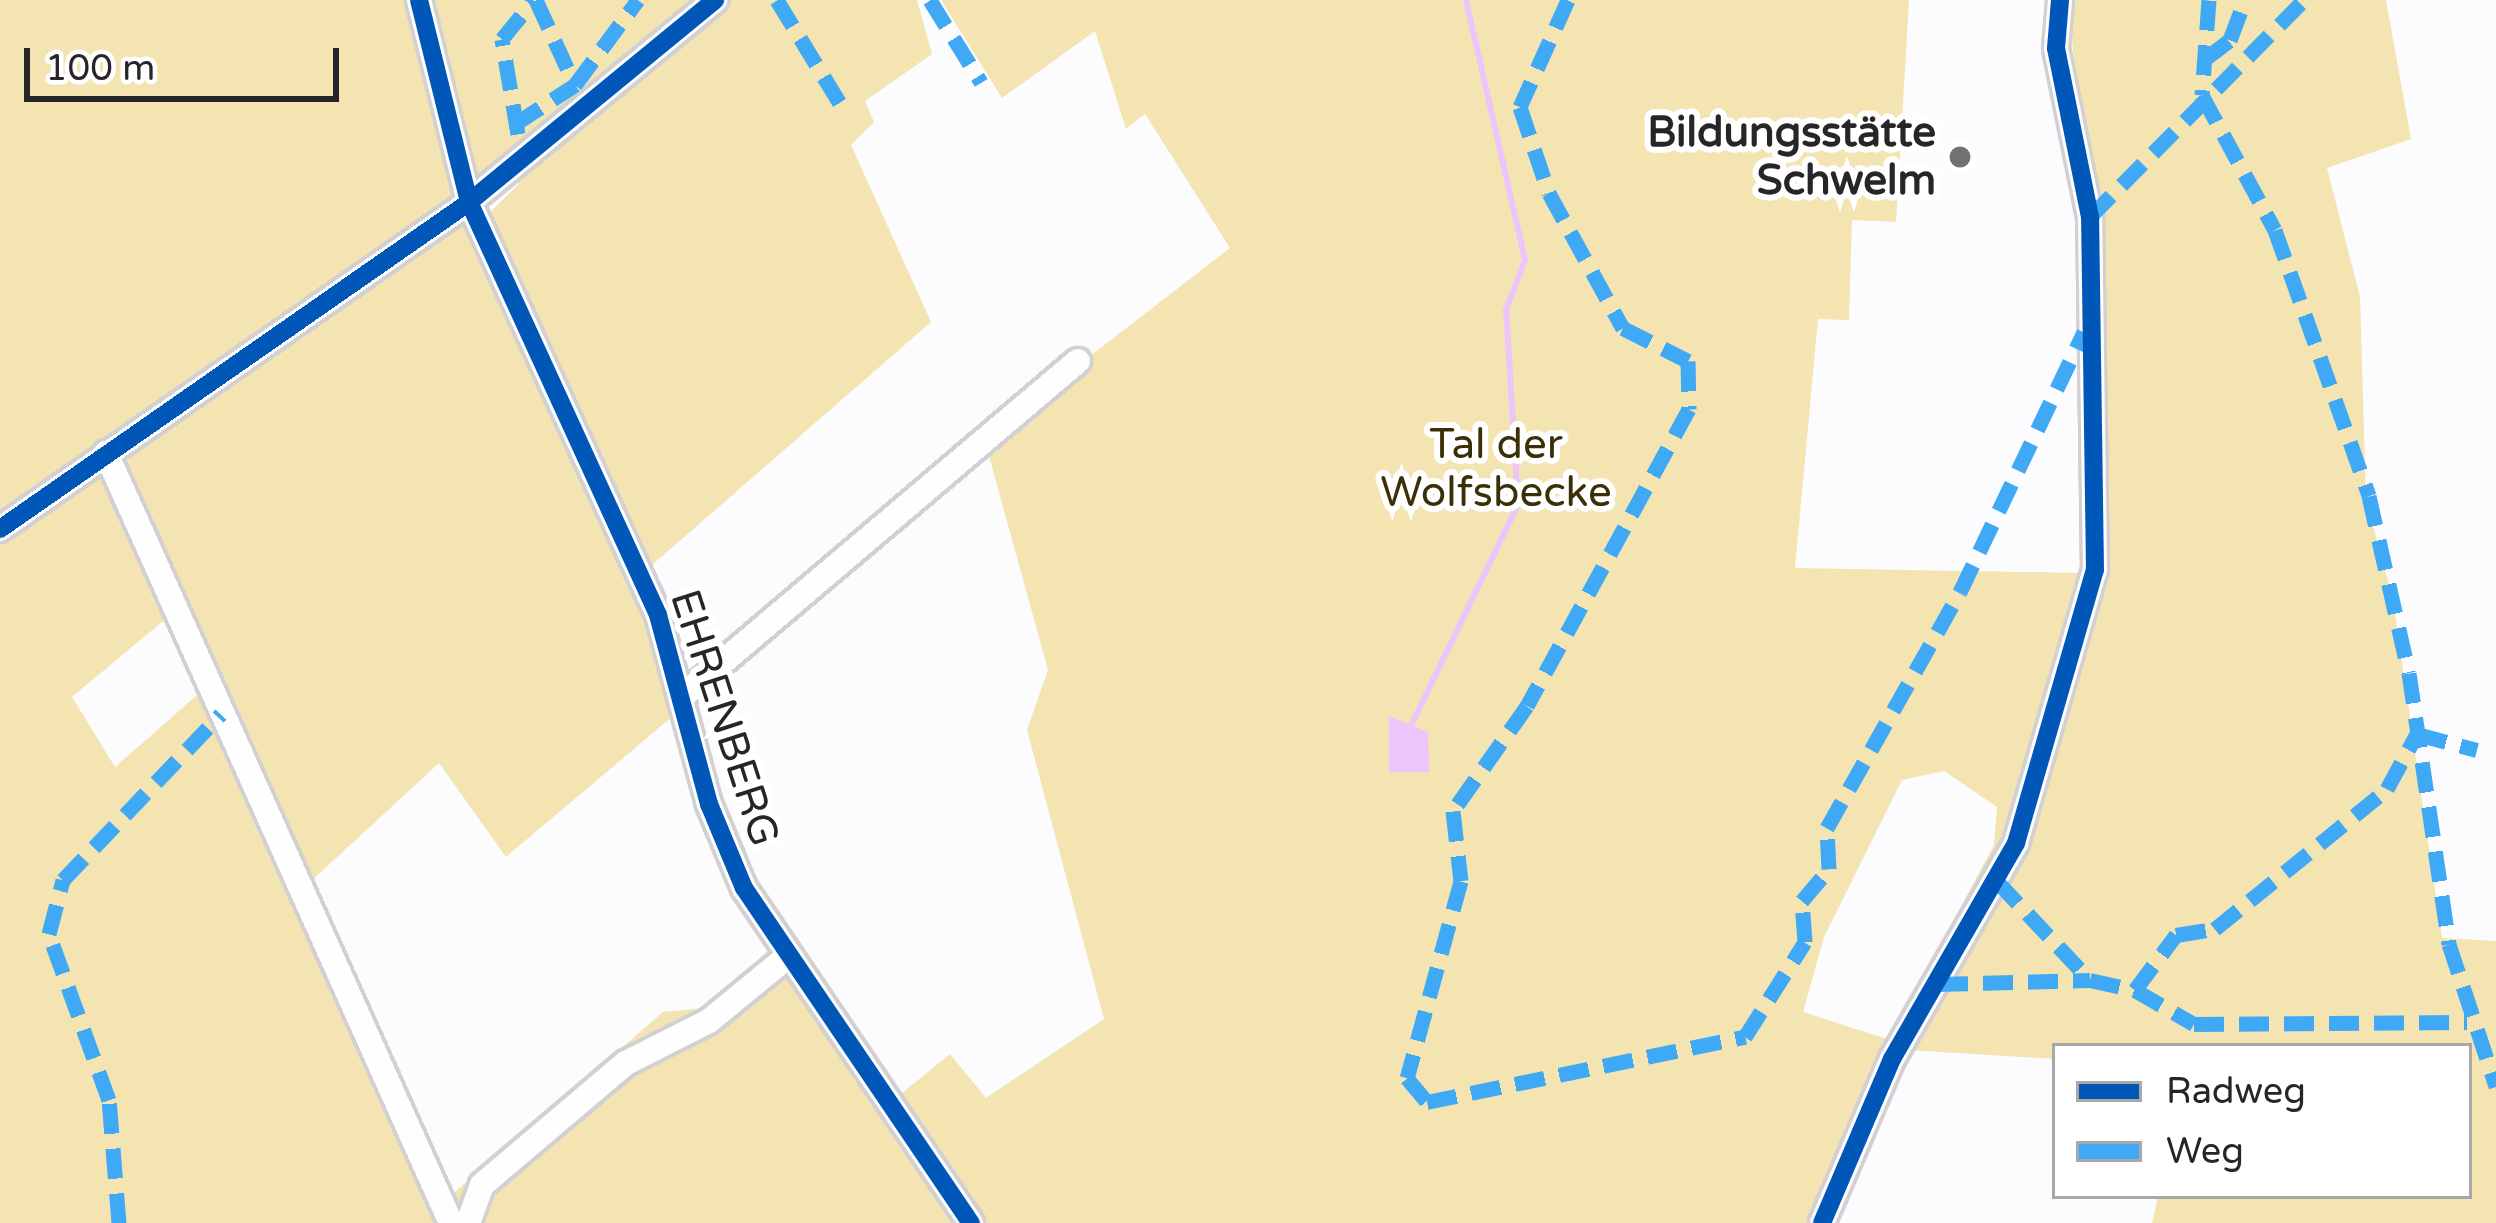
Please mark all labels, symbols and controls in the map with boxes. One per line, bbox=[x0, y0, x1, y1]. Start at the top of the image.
scale bar bbox=[30, 24, 345, 98]
text: 100 m bbox=[45, 47, 155, 90]
place label: Bildungsstätte Schwelm bbox=[1647, 108, 1936, 207]
marker: Bildungsstätte Schwelm bbox=[1947, 144, 1973, 170]
park label: Tal der Wolfsbecke bbox=[1380, 420, 1612, 518]
street label: EHRENBERG bbox=[659, 583, 789, 853]
legend bbox=[2052, 1043, 2472, 1199]
text: Radweg bbox=[2166, 1070, 2306, 1113]
text: Weg bbox=[2166, 1130, 2244, 1173]

